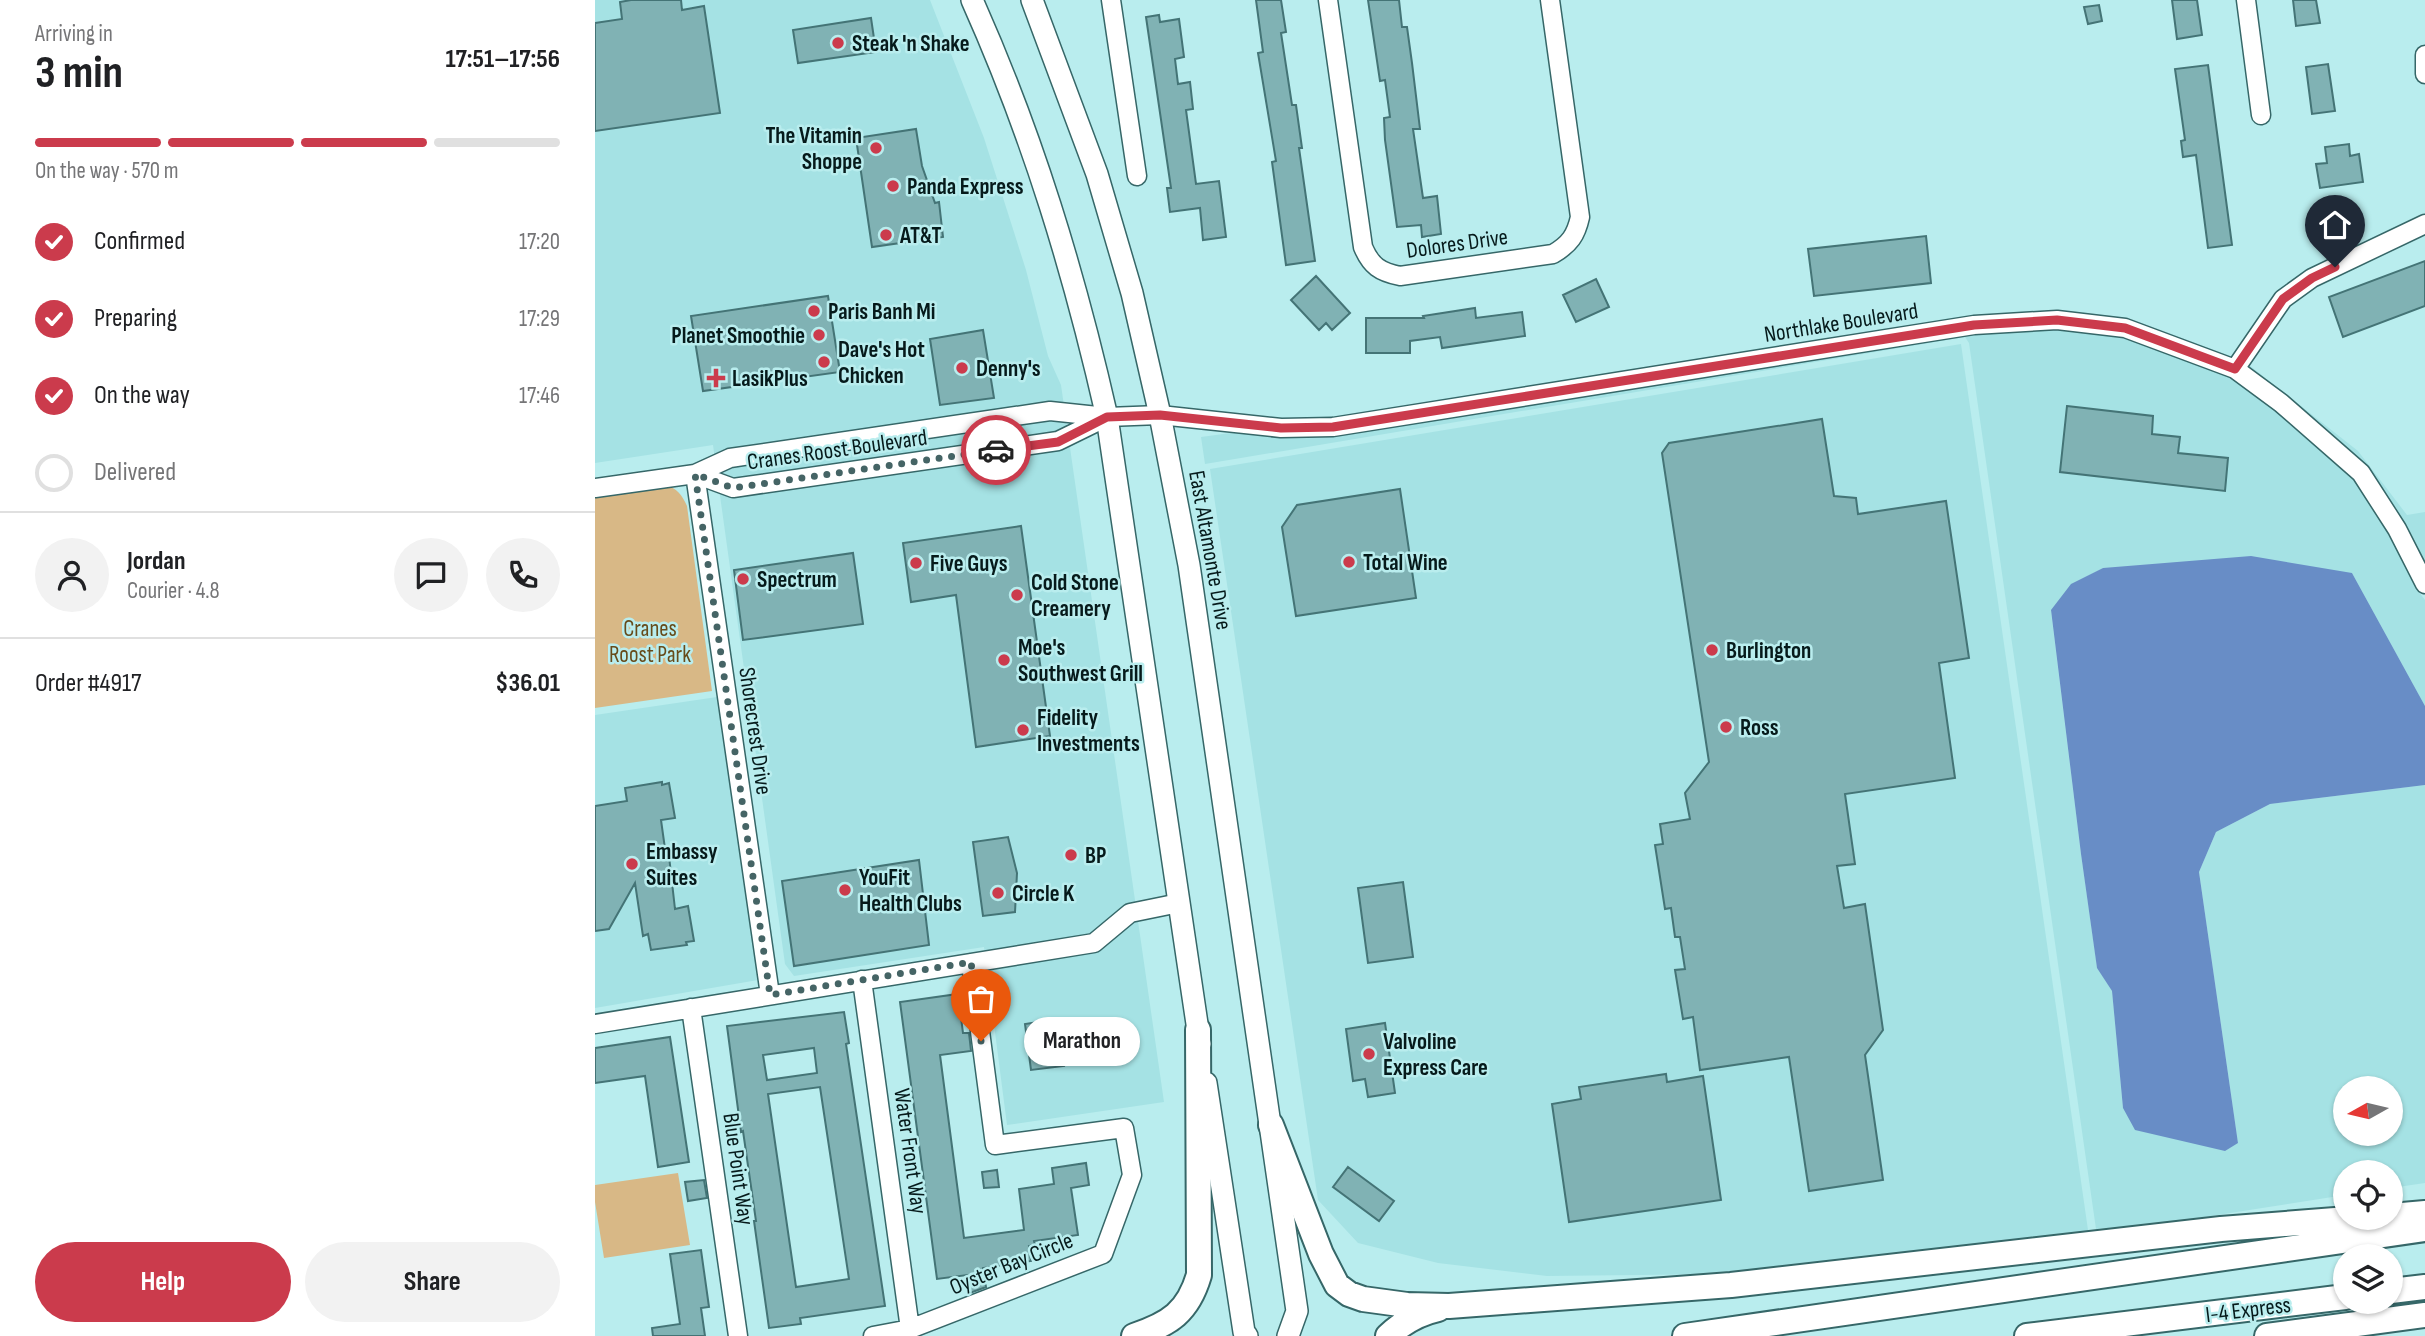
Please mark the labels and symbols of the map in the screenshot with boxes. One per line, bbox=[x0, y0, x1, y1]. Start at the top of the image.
place label: Steak 'n Shake bbox=[852, 30, 969, 58]
marker: Steak 'n Shake bbox=[830, 35, 846, 51]
place label: The Vitamin Shoppe bbox=[765, 122, 862, 176]
marker: The Vitamin Shoppe bbox=[868, 140, 884, 156]
place label: Panda Express bbox=[907, 173, 1024, 201]
marker: Panda Express bbox=[885, 178, 901, 194]
pin bbox=[2305, 195, 2365, 267]
place label: AT&T bbox=[899, 222, 941, 250]
street label: Dolores Drive bbox=[1405, 223, 1510, 265]
marker: AT&T bbox=[878, 227, 894, 243]
street label: Northlake Boulevard bbox=[1762, 297, 1920, 349]
place label: Paris Banh Mi bbox=[828, 298, 935, 326]
marker: Paris Banh Mi bbox=[806, 303, 822, 319]
place label: Planet Smoothie bbox=[671, 322, 805, 350]
marker: Planet Smoothie bbox=[811, 327, 827, 343]
place label: Dave's Hot Chicken bbox=[838, 336, 925, 390]
marker: Dave's Hot Chicken bbox=[816, 354, 832, 370]
place label: Denny's bbox=[976, 355, 1041, 383]
marker: Denny's bbox=[954, 360, 970, 376]
place label: LasikPlus bbox=[732, 365, 808, 393]
marker: LasikPlus bbox=[706, 368, 726, 388]
courier bbox=[961, 415, 1031, 485]
street label: Cranes Roost Boulevard bbox=[745, 423, 929, 476]
street label: East Altamonte Drive bbox=[1182, 468, 1238, 632]
place label: Total Wine bbox=[1363, 549, 1448, 577]
place label: Five Guys bbox=[930, 550, 1008, 578]
marker: Total Wine bbox=[1341, 554, 1357, 570]
marker: Five Guys bbox=[908, 555, 924, 571]
place label: Spectrum bbox=[757, 566, 837, 594]
place label: Cold Stone Creamery bbox=[1031, 569, 1119, 623]
marker: Spectrum bbox=[735, 571, 751, 587]
marker: Cold Stone Creamery bbox=[1009, 587, 1025, 603]
park label: Cranes Roost Park bbox=[609, 615, 691, 669]
place label: Moe's Southwest Grill bbox=[1018, 634, 1143, 688]
place label: Burlington bbox=[1726, 637, 1811, 665]
marker: Burlington bbox=[1704, 642, 1720, 658]
marker: Moe's Southwest Grill bbox=[996, 652, 1012, 668]
street label: Shorecrest Drive bbox=[732, 666, 778, 797]
place label: Fidelity Investments bbox=[1037, 704, 1140, 758]
place label: Ross bbox=[1740, 714, 1779, 742]
marker: Ross bbox=[1718, 719, 1734, 735]
marker: Fidelity Investments bbox=[1015, 722, 1031, 738]
place label: Embassy Suites bbox=[646, 838, 718, 892]
place label: BP bbox=[1085, 842, 1106, 870]
marker: BP bbox=[1063, 847, 1079, 863]
marker: Embassy Suites bbox=[624, 856, 640, 872]
place label: YouFit Health Clubs bbox=[859, 864, 962, 918]
place label: Circle K bbox=[1012, 880, 1075, 908]
marker: YouFit Health Clubs bbox=[837, 882, 853, 898]
marker: Circle K bbox=[990, 885, 1006, 901]
pin bbox=[951, 969, 1011, 1041]
callout: Marathon bbox=[1023, 1016, 1139, 1066]
place label: Valvoline Express Care bbox=[1383, 1028, 1488, 1082]
marker: Valvoline Express Care bbox=[1361, 1046, 1377, 1062]
north arrow bbox=[2333, 1076, 2403, 1146]
street label: Water Front Way bbox=[887, 1086, 933, 1216]
street label: Blue Point Way bbox=[716, 1111, 760, 1227]
street label: Oyster Bay Circle bbox=[946, 1226, 1077, 1301]
street label: I-4 Express bbox=[2204, 1291, 2292, 1329]

